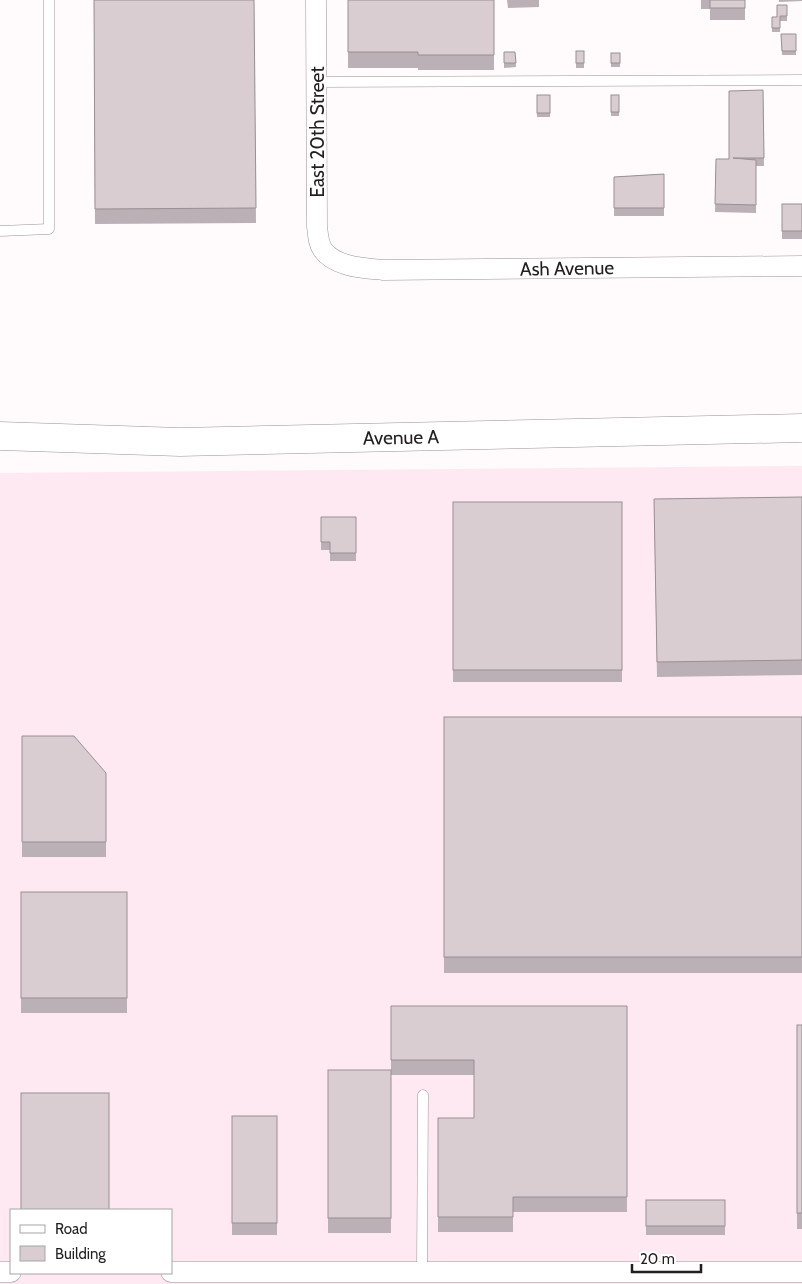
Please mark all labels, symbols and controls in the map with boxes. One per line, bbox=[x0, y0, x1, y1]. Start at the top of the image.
street label: East 20th Street bbox=[306, 66, 329, 198]
street label: Ash Avenue bbox=[520, 256, 615, 281]
street label: Avenue A bbox=[363, 425, 440, 450]
legend bbox=[10, 1209, 172, 1274]
text: Road bbox=[55, 1220, 88, 1238]
scale bar bbox=[632, 1242, 701, 1274]
text: Building bbox=[55, 1245, 106, 1263]
text: 20 m bbox=[640, 1250, 675, 1268]

